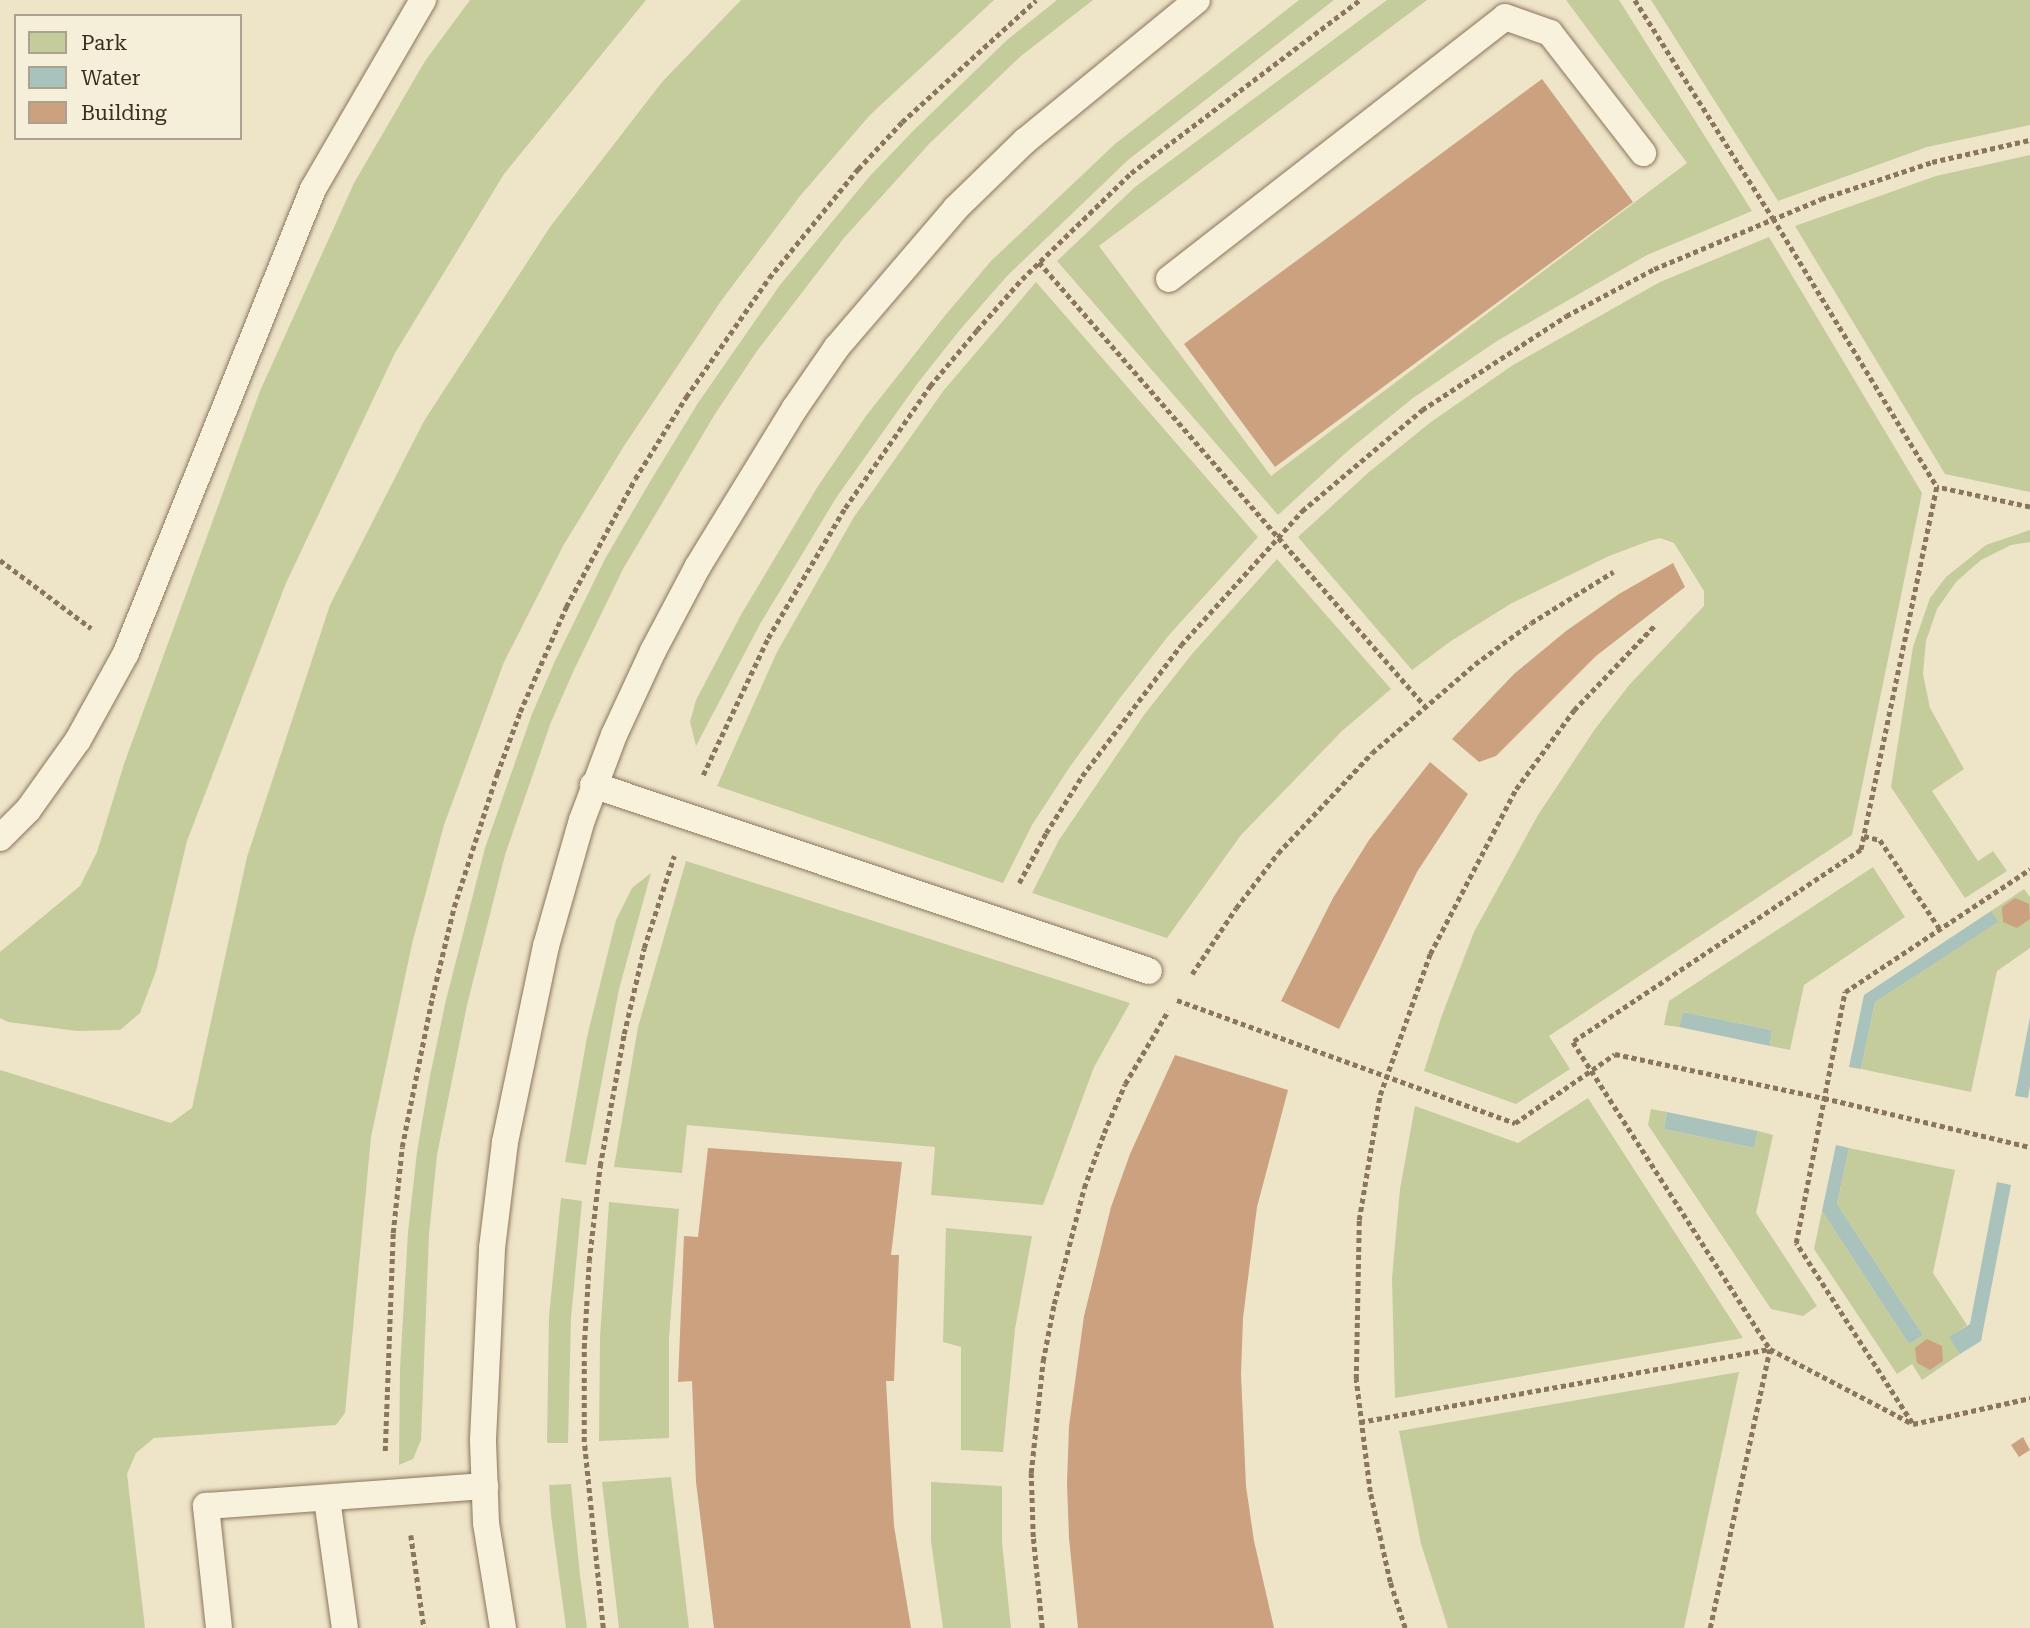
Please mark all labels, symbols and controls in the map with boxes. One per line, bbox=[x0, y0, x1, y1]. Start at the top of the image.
legend bbox=[14, 14, 242, 140]
text: Park bbox=[81, 31, 127, 55]
text: Water bbox=[81, 66, 140, 90]
text: Building bbox=[81, 101, 167, 125]

